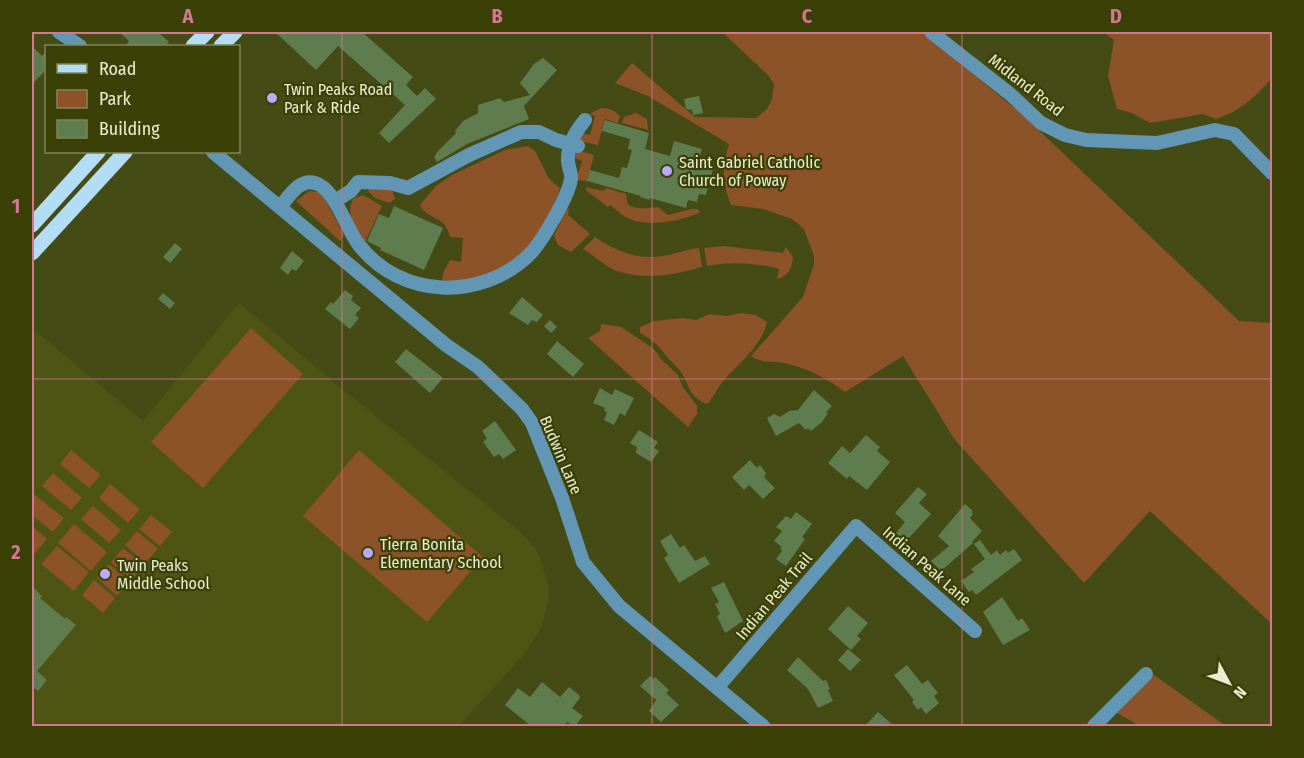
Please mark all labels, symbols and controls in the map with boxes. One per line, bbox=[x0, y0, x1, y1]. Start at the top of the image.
text: A bbox=[182, 4, 195, 28]
text: B bbox=[491, 4, 503, 28]
text: C bbox=[802, 4, 813, 28]
text: D bbox=[1110, 4, 1122, 28]
legend bbox=[45, 45, 240, 153]
street label: Midland Road bbox=[985, 50, 1067, 120]
text: Road bbox=[99, 58, 136, 80]
place label: Twin Peaks Road Park & Ride bbox=[284, 80, 392, 117]
text: Park bbox=[99, 88, 132, 110]
marker: Twin Peaks Road Park & Ride bbox=[265, 91, 279, 105]
text: Building bbox=[99, 118, 160, 140]
place label: Saint Gabriel Catholic Church of Poway bbox=[679, 153, 820, 190]
marker: Saint Gabriel Catholic Church of Poway bbox=[660, 164, 674, 178]
text: 1 bbox=[12, 194, 20, 218]
street label: Budwin Lane bbox=[536, 413, 586, 497]
street label: Indian Peak Lane bbox=[879, 522, 975, 610]
place label: Tierra Bonita Elementary School bbox=[380, 535, 502, 572]
text: 2 bbox=[10, 540, 21, 564]
marker: Tierra Bonita Elementary School bbox=[361, 546, 375, 560]
street label: Indian Peak Trail bbox=[732, 548, 816, 644]
place label: Twin Peaks Middle School bbox=[117, 556, 210, 593]
marker: Twin Peaks Middle School bbox=[98, 567, 112, 581]
north arrow bbox=[1199, 653, 1259, 713]
text: N bbox=[1230, 683, 1250, 702]

